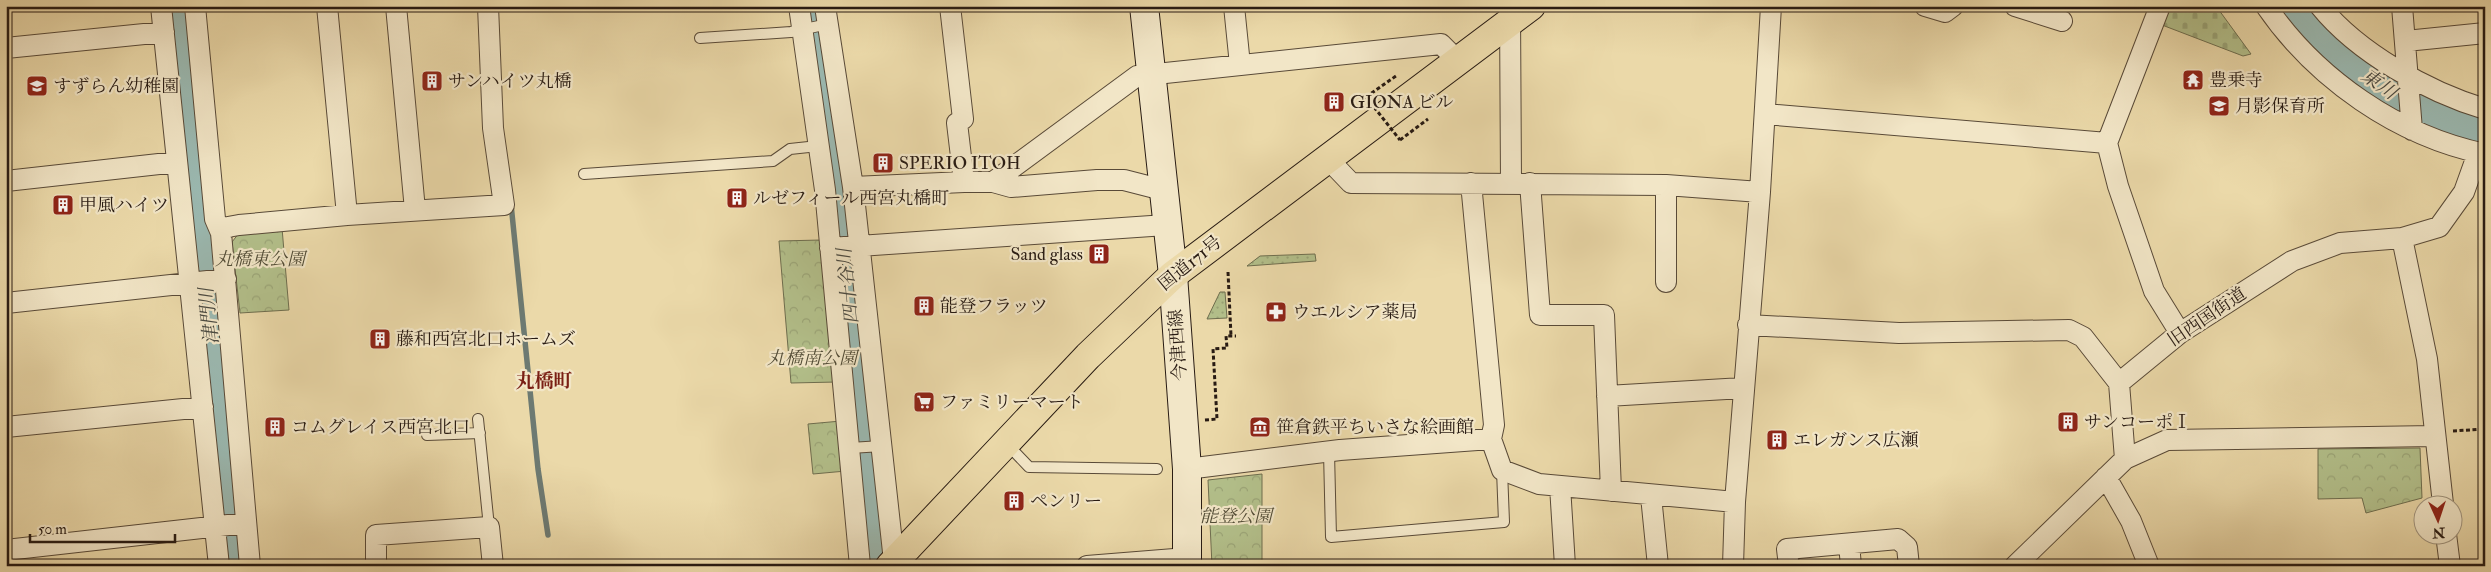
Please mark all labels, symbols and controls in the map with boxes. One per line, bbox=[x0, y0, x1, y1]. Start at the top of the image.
water label: 東川 bbox=[2357, 63, 2403, 106]
temple icon: 豊乗寺 bbox=[2181, 68, 2205, 92]
building icon: サンハイツ丸橋 bbox=[420, 69, 444, 93]
place label: 豊乗寺 bbox=[2209, 69, 2263, 92]
place label: サンハイツ丸橋 bbox=[448, 70, 572, 93]
school or university icon: すずらん幼稚園 bbox=[25, 74, 49, 98]
place label: すずらん幼稚園 bbox=[53, 75, 179, 98]
building icon: GIONA ビル bbox=[1322, 90, 1346, 114]
place label: GIONA ビル bbox=[1350, 91, 1454, 114]
school or university icon: 月影保育所 bbox=[2207, 94, 2231, 118]
place label: 月影保育所 bbox=[2235, 95, 2325, 118]
building icon: SPERIO ITOH bbox=[871, 151, 895, 175]
place label: SPERIO ITOH bbox=[899, 152, 1021, 175]
building icon: ルゼフィール西宮丸橋町 bbox=[725, 186, 749, 210]
place label: ルゼフィール西宮丸橋町 bbox=[753, 187, 949, 210]
building icon: 甲風ハイツ bbox=[51, 193, 75, 217]
place label: 甲風ハイツ bbox=[79, 194, 169, 217]
street label: 国道171号 bbox=[1154, 230, 1226, 296]
building icon: Sand glass bbox=[1087, 242, 1111, 266]
place label: Sand glass bbox=[1010, 243, 1083, 266]
water label: 四十谷川 bbox=[832, 245, 864, 325]
park label: 丸橋東公園 bbox=[215, 248, 308, 271]
street label: 旧西国街道 bbox=[2163, 282, 2251, 352]
water label: 津門川 bbox=[194, 284, 224, 346]
building icon: 能登フラッツ bbox=[912, 294, 936, 318]
place label: 能登フラッツ bbox=[940, 295, 1048, 318]
pharmacy icon: ウエルシア薬局 bbox=[1264, 300, 1288, 324]
place label: ウエルシア薬局 bbox=[1292, 301, 1418, 324]
street label: 今津西線 bbox=[1164, 308, 1192, 382]
building icon: 藤和西宮北口ホームズ bbox=[368, 327, 392, 351]
place label: 藤和西宮北口ホームズ bbox=[396, 328, 576, 351]
park label: 丸橋南公園 bbox=[767, 347, 860, 370]
district label: 丸橋町 bbox=[515, 369, 573, 393]
supermarket icon: ファミリーマート bbox=[912, 390, 936, 414]
place label: ファミリーマート bbox=[940, 391, 1084, 414]
building icon: サンコーポⅠ bbox=[2056, 410, 2080, 434]
place label: サンコーポⅠ bbox=[2084, 411, 2191, 434]
building icon: コムグレイス西宮北口 bbox=[263, 415, 287, 439]
museum icon: 笹倉鉄平ちいさな絵画館 bbox=[1248, 415, 1272, 439]
place label: コムグレイス西宮北口 bbox=[291, 416, 470, 439]
place label: 笹倉鉄平ちいさな絵画館 bbox=[1276, 416, 1474, 439]
building icon: エレガンス広瀬 bbox=[1765, 428, 1789, 452]
place label: エレガンス広瀬 bbox=[1793, 429, 1918, 452]
building icon: ペンリー bbox=[1002, 489, 1026, 513]
place label: ペンリー bbox=[1030, 490, 1102, 513]
north arrow bbox=[2414, 494, 2464, 544]
park label: 能登公園 bbox=[1200, 505, 1275, 528]
scale bar bbox=[30, 512, 175, 544]
text: 50 m bbox=[38, 520, 67, 539]
text: N bbox=[2431, 524, 2446, 541]

